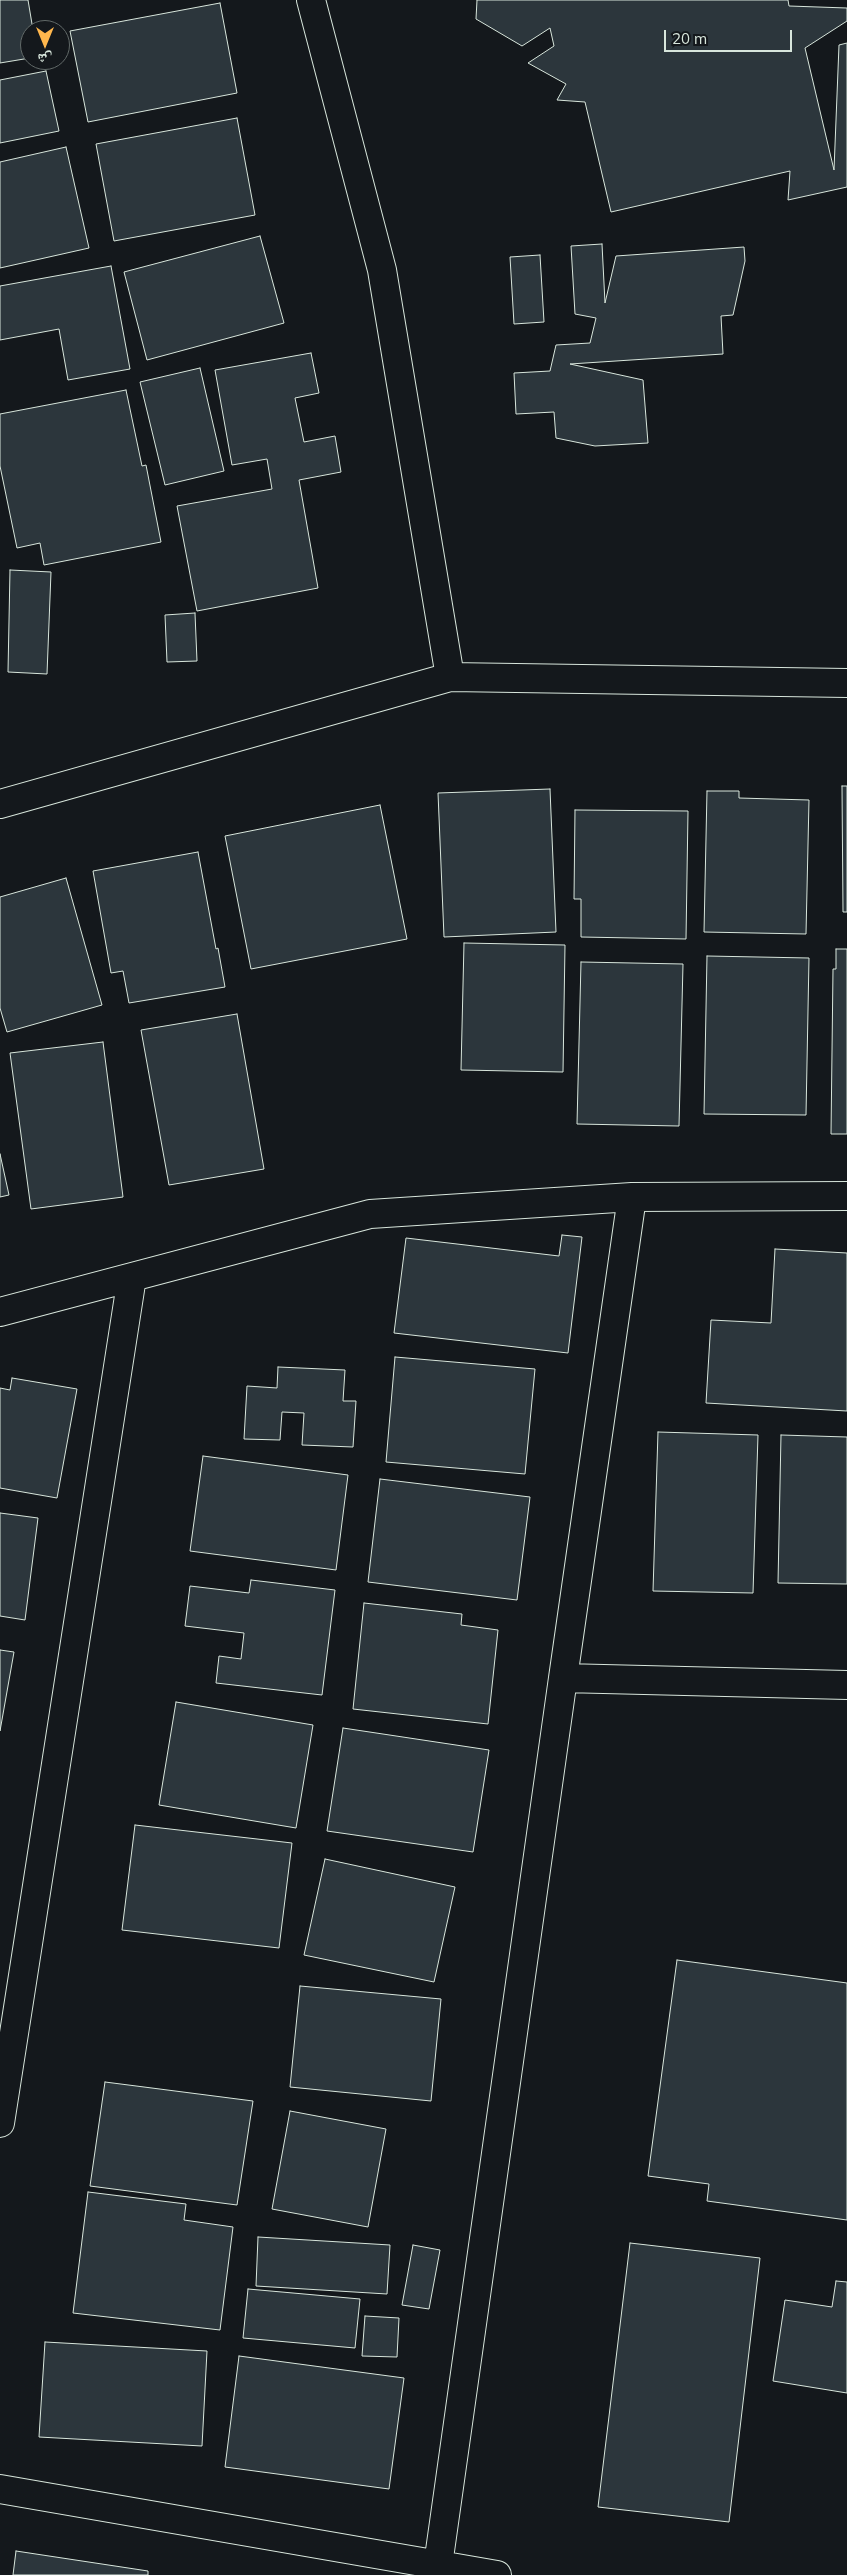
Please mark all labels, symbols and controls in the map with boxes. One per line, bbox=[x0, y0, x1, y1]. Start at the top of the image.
north arrow bbox=[20, 20, 70, 70]
scale bar bbox=[667, 20, 794, 52]
text: 20 m bbox=[672, 29, 707, 48]
text: ش bbox=[38, 50, 52, 68]

